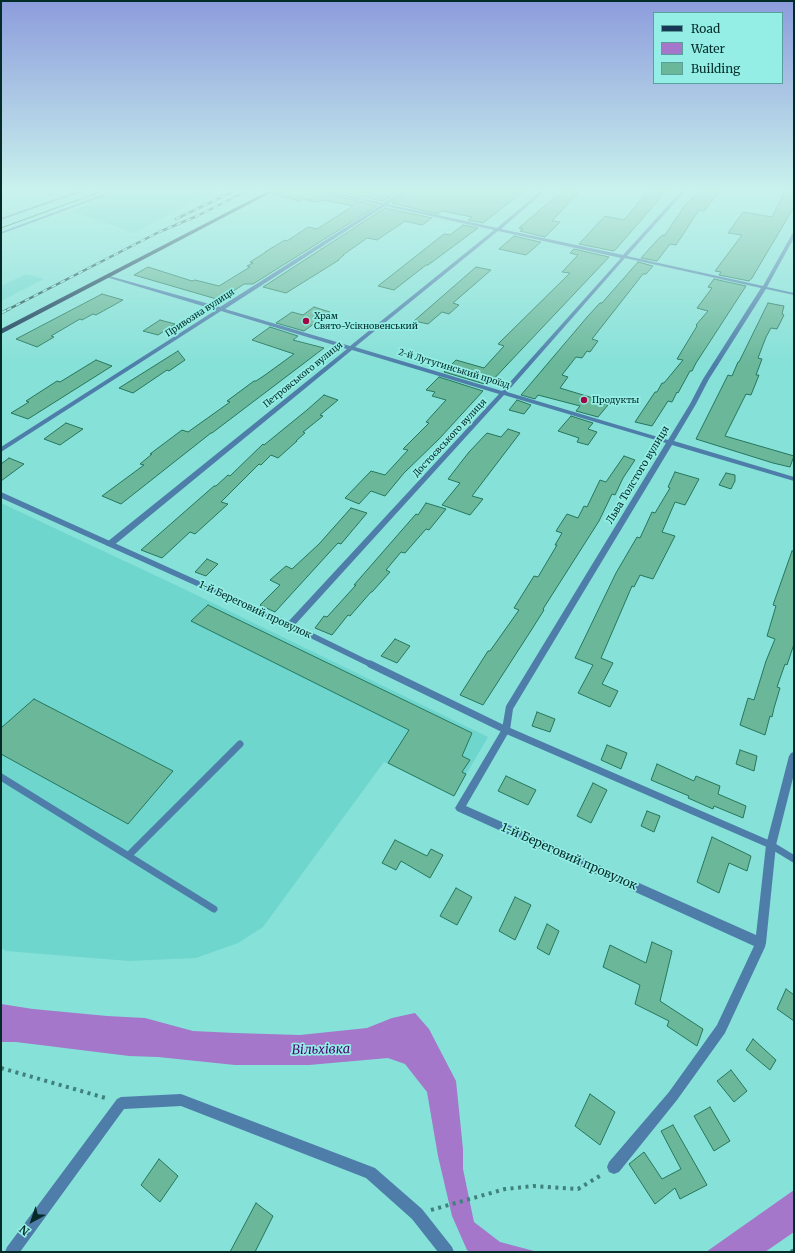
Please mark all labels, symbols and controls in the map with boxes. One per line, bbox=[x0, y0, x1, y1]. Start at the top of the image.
legend bbox=[653, 12, 783, 84]
text: Road bbox=[691, 21, 720, 36]
text: Water bbox=[691, 41, 725, 56]
text: Building bbox=[691, 61, 740, 76]
street label: Привозна вулиця bbox=[163, 287, 237, 339]
place label: Храм Свято-Усікновенський bbox=[314, 311, 418, 332]
marker: Храм Свято-Усікновенський bbox=[301, 316, 311, 326]
street label: Петровського вулиця bbox=[261, 340, 345, 410]
street label: 2-й Лутугинський проїзд bbox=[397, 347, 511, 391]
marker: Продукты bbox=[579, 395, 589, 405]
place label: Продукты bbox=[592, 395, 639, 405]
street label: Достоєвського вулиця bbox=[411, 397, 489, 479]
street label: Льва Толстого вулиця bbox=[604, 424, 672, 526]
street label: 1-й Береговий провулок bbox=[197, 579, 313, 641]
street label: 1-й Береговий провулок bbox=[499, 820, 639, 894]
water label: Вільхівка bbox=[292, 1042, 350, 1058]
north arrow bbox=[12, 1201, 52, 1241]
text: N bbox=[16, 1222, 32, 1238]

